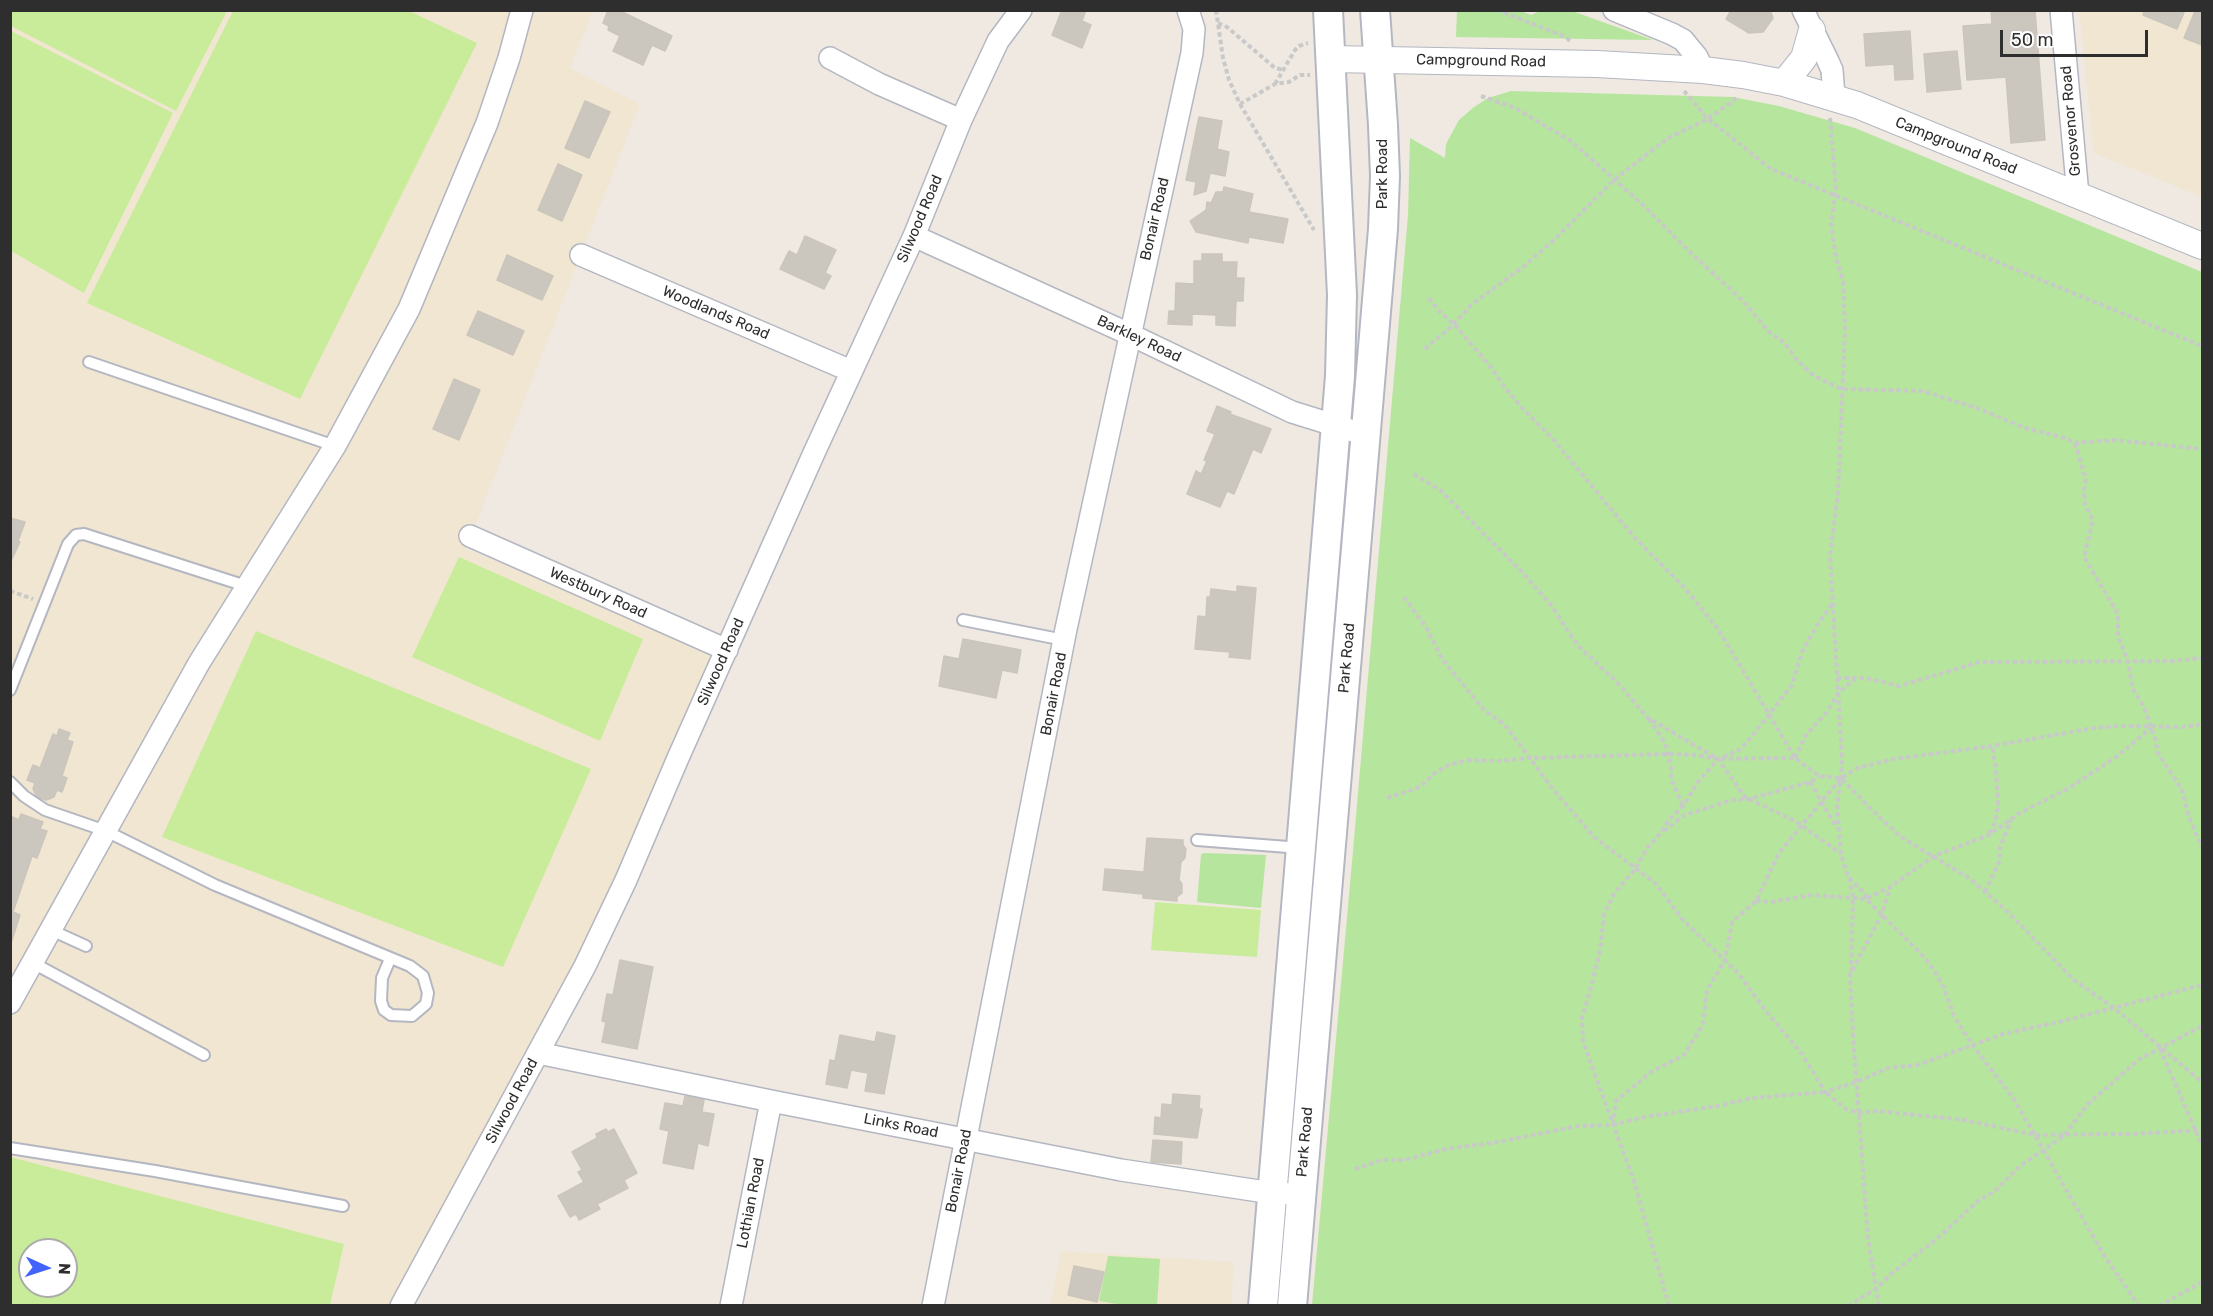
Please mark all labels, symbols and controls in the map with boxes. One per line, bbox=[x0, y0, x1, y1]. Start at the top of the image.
scale bar bbox=[2003, 18, 2152, 56]
text: 50 m bbox=[2011, 29, 2054, 51]
street label: Campground Road bbox=[1416, 51, 1546, 71]
street label: Grosvenor Road bbox=[2057, 65, 2085, 177]
street label: Campground Road bbox=[1892, 113, 2020, 179]
street label: Park Road bbox=[1374, 139, 1392, 209]
street label: Silwood Road bbox=[893, 172, 947, 266]
street label: Bonair Road bbox=[1137, 176, 1173, 262]
street label: Woodlands Road bbox=[660, 282, 772, 344]
street label: Barkley Road bbox=[1094, 312, 1184, 366]
street label: Westbury Road bbox=[546, 563, 650, 623]
street label: Silwood Road bbox=[694, 615, 748, 709]
street label: Park Road bbox=[1335, 622, 1359, 694]
street label: Bonair Road bbox=[1037, 651, 1071, 737]
street label: Silwood Road bbox=[482, 1055, 542, 1147]
street label: Park Road bbox=[1293, 1106, 1317, 1178]
street label: Links Road bbox=[862, 1110, 940, 1142]
street label: Bonair Road bbox=[942, 1128, 976, 1214]
street label: Lothian Road bbox=[733, 1156, 769, 1250]
north arrow bbox=[18, 1238, 78, 1298]
text: N bbox=[55, 1263, 74, 1275]

